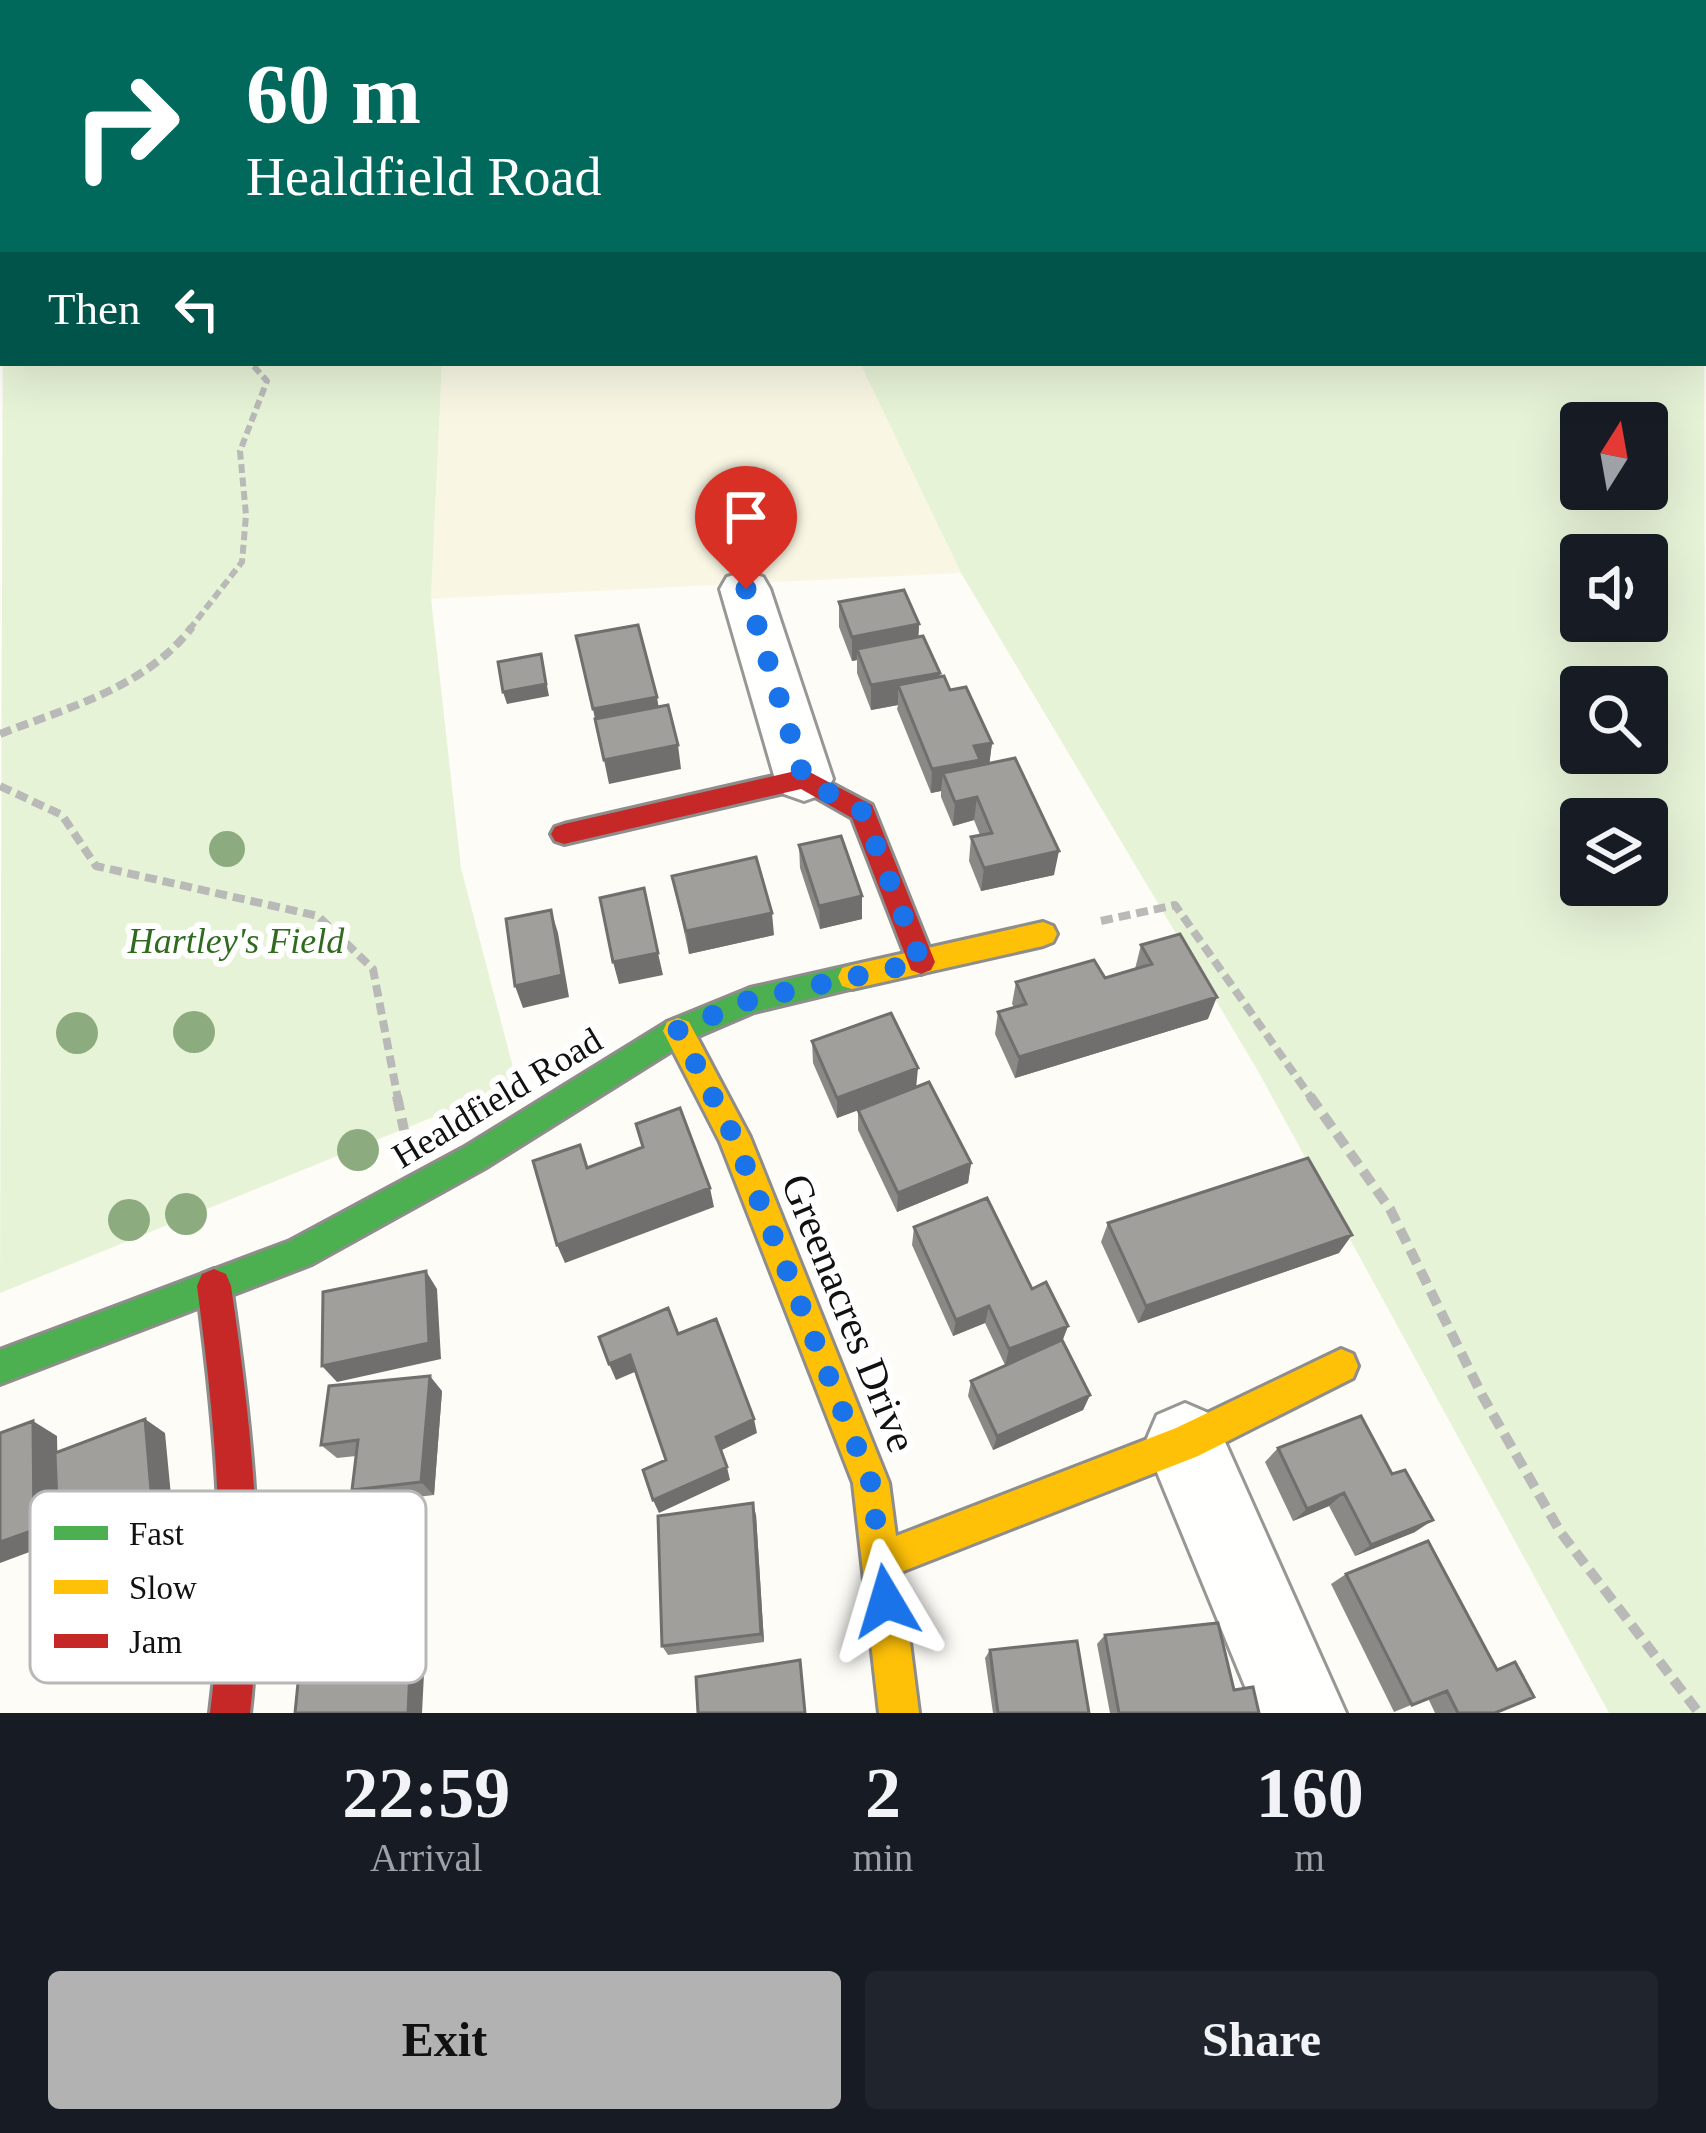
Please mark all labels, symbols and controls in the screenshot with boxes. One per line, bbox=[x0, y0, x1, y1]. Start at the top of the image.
icon: right bbox=[48, 48, 204, 204]
text: 60 m bbox=[246, 48, 421, 141]
text: Healdfield Road bbox=[246, 147, 601, 207]
icon: left bbox=[164, 276, 230, 342]
text: Then bbox=[48, 284, 140, 334]
north arrow bbox=[1560, 402, 1668, 510]
map controls bbox=[1560, 402, 1668, 906]
pin bbox=[695, 466, 797, 589]
icon: arrive bbox=[713, 484, 779, 550]
button: sound bbox=[1560, 534, 1668, 642]
button: search bbox=[1560, 666, 1668, 774]
button: layers bbox=[1560, 798, 1668, 906]
park label: Hartley's Field bbox=[127, 921, 345, 961]
street label: Healdfield Road bbox=[385, 1020, 609, 1176]
street label: Greenacres Drive bbox=[772, 1168, 926, 1458]
legend bbox=[30, 1491, 426, 1683]
text: Fast bbox=[129, 1516, 184, 1552]
position arrow bbox=[823, 1538, 949, 1664]
text: Slow bbox=[129, 1570, 197, 1606]
text: Jam bbox=[129, 1624, 182, 1660]
text: 22:59 bbox=[342, 1753, 510, 1833]
text: 2 bbox=[865, 1753, 901, 1833]
text: 160 bbox=[1256, 1753, 1364, 1833]
text: Arrival bbox=[370, 1836, 483, 1879]
text: min bbox=[853, 1836, 913, 1879]
text: m bbox=[1294, 1836, 1325, 1879]
button: Exit bbox=[48, 1971, 841, 2109]
button: Share bbox=[865, 1971, 1658, 2109]

